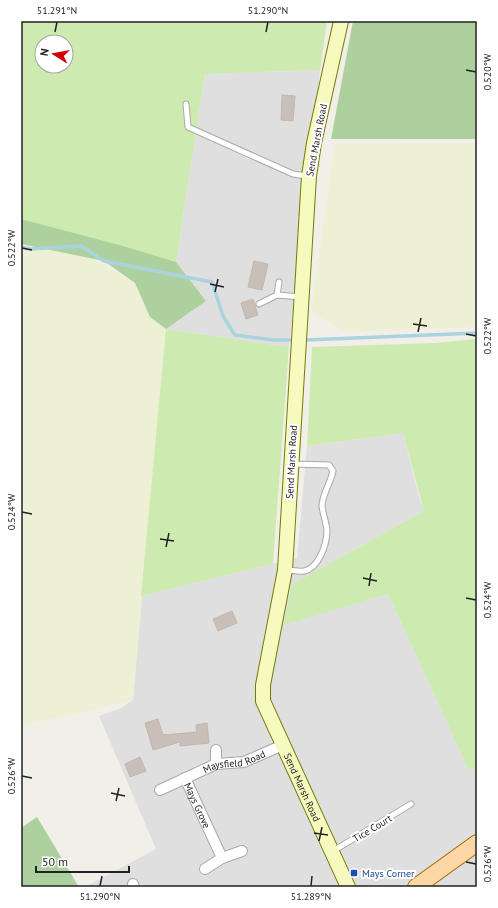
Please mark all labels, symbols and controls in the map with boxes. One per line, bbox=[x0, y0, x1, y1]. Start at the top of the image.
text: 51.291°N bbox=[37, 4, 77, 17]
text: 51.290°N bbox=[248, 4, 288, 17]
north arrow bbox=[34, 34, 74, 74]
text: N bbox=[37, 47, 52, 57]
text: 0.520°W bbox=[481, 53, 494, 90]
street label: Send Marsh Road bbox=[303, 103, 330, 178]
text: 0.522°W bbox=[5, 229, 18, 266]
text: 0.522°W bbox=[481, 317, 494, 354]
street label: Send Marsh Road bbox=[283, 425, 300, 499]
text: 0.524°W bbox=[5, 493, 18, 530]
text: 0.524°W bbox=[481, 581, 494, 618]
street label: Maysfield Road bbox=[201, 748, 267, 776]
street label: Send Marsh Road bbox=[281, 751, 323, 824]
text: 0.526°W bbox=[5, 757, 18, 794]
street label: Mays Grove bbox=[181, 780, 213, 830]
street label: Tice Court bbox=[350, 811, 395, 845]
text: 0.526°W bbox=[481, 845, 494, 882]
scale bar bbox=[36, 848, 129, 874]
text: 50 m bbox=[42, 854, 68, 869]
place label: Mays Corner bbox=[362, 867, 415, 880]
marker: Mays Corner bbox=[349, 868, 359, 878]
text: 51.290°N bbox=[80, 890, 120, 903]
text: 51.289°N bbox=[291, 890, 331, 903]

